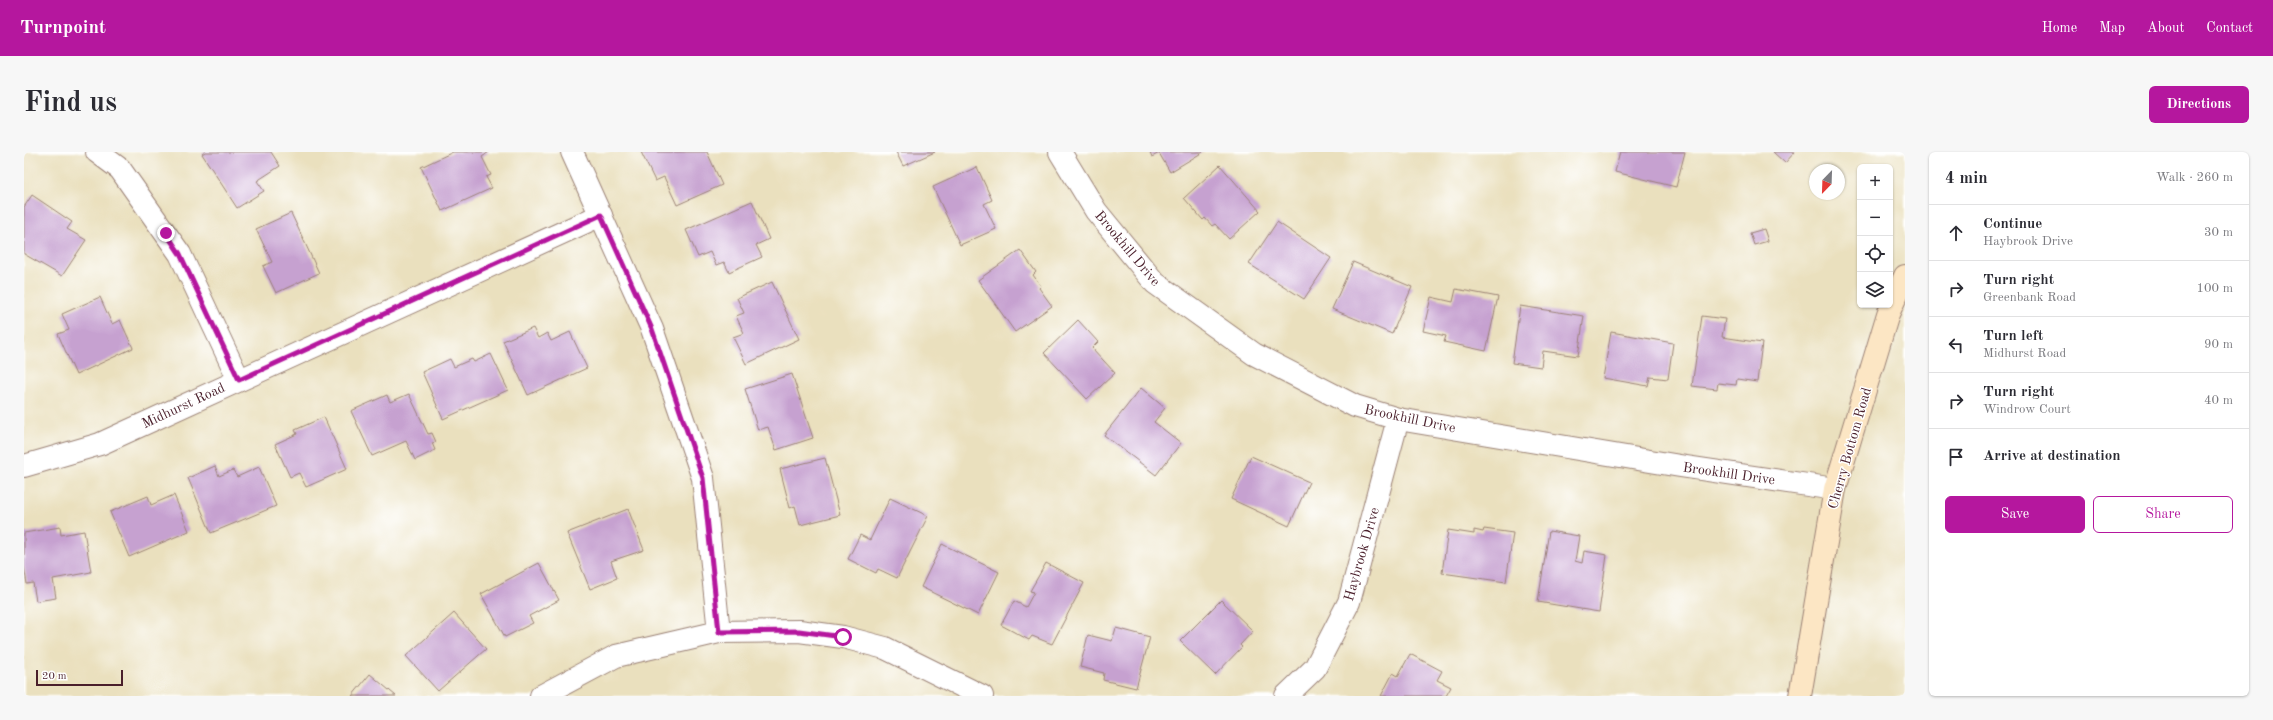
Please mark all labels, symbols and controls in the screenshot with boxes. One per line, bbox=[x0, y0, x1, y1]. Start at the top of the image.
text: Turnpoint bbox=[20, 19, 106, 38]
text: Home bbox=[2042, 21, 2077, 35]
text: Map bbox=[2099, 21, 2125, 35]
text: About bbox=[2147, 21, 2184, 35]
text: Contact bbox=[2206, 21, 2253, 35]
button: Directions bbox=[2149, 86, 2249, 123]
text: Find us bbox=[24, 90, 117, 118]
north arrow bbox=[1809, 164, 1845, 200]
map controls bbox=[1857, 164, 1893, 308]
button: + bbox=[1857, 164, 1893, 200]
text: 4 min bbox=[1945, 170, 1988, 187]
text: Walk · 260 m bbox=[2156, 171, 2233, 184]
button: − bbox=[1857, 200, 1893, 236]
street label: Brookhill Drive bbox=[1092, 208, 1163, 289]
text: Continue bbox=[1983, 217, 2042, 232]
icon: ahead bbox=[1945, 222, 1967, 244]
route end bbox=[157, 224, 175, 242]
text: 30 m bbox=[2204, 226, 2233, 239]
text: Haybrook Drive bbox=[1983, 235, 2073, 248]
button: locate bbox=[1857, 236, 1893, 272]
button: layers bbox=[1857, 272, 1893, 308]
text: Turn right bbox=[1983, 273, 2054, 288]
icon: right bbox=[1945, 278, 1967, 300]
text: 100 m bbox=[2196, 282, 2233, 295]
text: Greenbank Road bbox=[1983, 291, 2076, 304]
text: Turn left bbox=[1983, 329, 2043, 344]
icon: left bbox=[1945, 334, 1967, 356]
text: 90 m bbox=[2204, 338, 2233, 351]
text: Midhurst Road bbox=[1983, 347, 2066, 360]
street label: Midhurst Road bbox=[140, 381, 227, 431]
text: Turn right bbox=[1983, 385, 2054, 400]
street label: Cherry Bottom Road bbox=[1826, 386, 1874, 511]
icon: right bbox=[1945, 390, 1967, 412]
text: 40 m bbox=[2204, 394, 2233, 407]
street label: Brookhill Drive bbox=[1363, 402, 1457, 436]
text: Windrow Court bbox=[1983, 403, 2071, 416]
icon: arrive bbox=[1945, 446, 1967, 468]
text: Arrive at destination bbox=[1983, 449, 2121, 464]
street label: Brookhill Drive bbox=[1682, 461, 1776, 487]
button: Save bbox=[1945, 496, 2085, 533]
button: Share bbox=[2093, 496, 2233, 533]
street label: Haybrook Drive bbox=[1342, 506, 1382, 603]
route start bbox=[834, 628, 852, 646]
scale bar bbox=[36, 668, 123, 687]
text: 20 m bbox=[42, 671, 67, 682]

